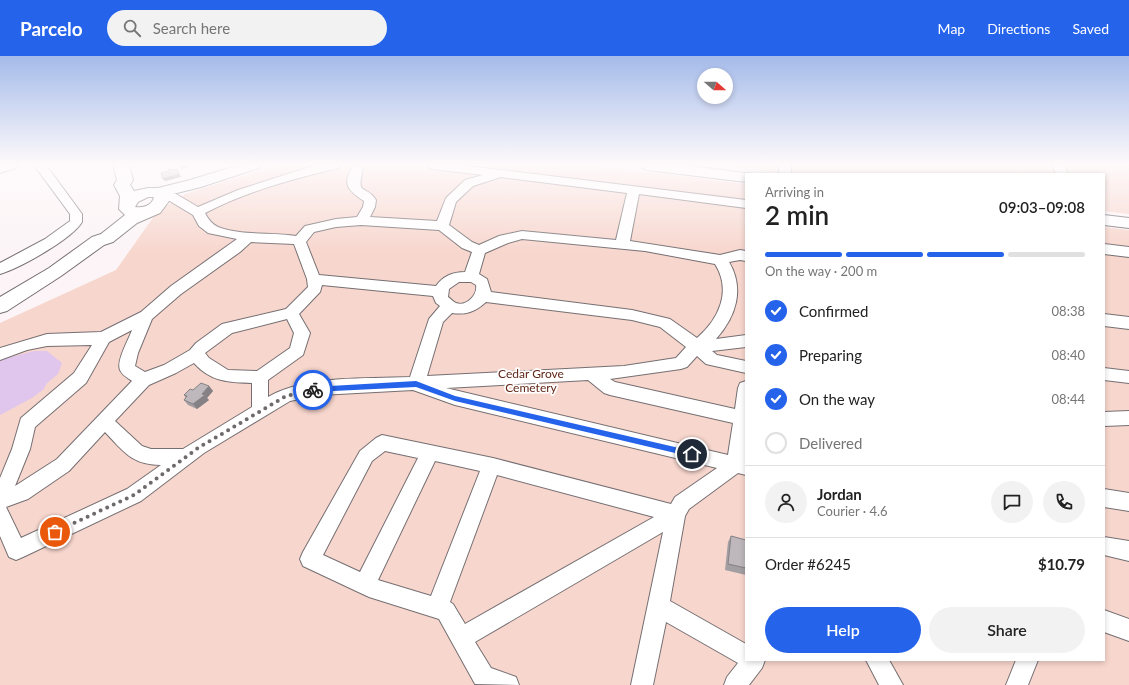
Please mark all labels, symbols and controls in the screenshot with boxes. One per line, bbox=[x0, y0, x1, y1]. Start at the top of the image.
search box bbox=[107, 10, 387, 46]
text: Parcelo bbox=[20, 17, 83, 40]
icon: search bbox=[121, 17, 143, 39]
text: Search here bbox=[153, 19, 230, 37]
text: Map bbox=[938, 20, 965, 37]
text: Directions bbox=[987, 20, 1050, 37]
text: Saved bbox=[1072, 20, 1109, 37]
north arrow bbox=[697, 68, 733, 104]
map controls bbox=[697, 68, 733, 104]
text: Arriving in bbox=[765, 184, 824, 200]
text: 09:03–09:08 bbox=[999, 198, 1085, 216]
text: 2 min bbox=[765, 199, 829, 231]
text: On the way · 200 m bbox=[765, 263, 877, 279]
icon: check bbox=[765, 300, 787, 322]
text: Confirmed bbox=[799, 302, 868, 320]
text: 08:38 bbox=[1052, 303, 1085, 319]
icon: check bbox=[765, 344, 787, 366]
text: Preparing bbox=[799, 346, 862, 364]
text: 08:40 bbox=[1052, 347, 1085, 363]
park label: Cedar Grove Cemetery bbox=[498, 366, 564, 395]
courier bbox=[293, 370, 333, 410]
icon: bike bbox=[302, 379, 324, 401]
icon: check bbox=[765, 388, 787, 410]
text: On the way bbox=[799, 390, 875, 408]
text: 08:44 bbox=[1052, 391, 1085, 407]
text: Delivered bbox=[799, 434, 862, 452]
pin bbox=[675, 437, 709, 471]
icon: home bbox=[681, 443, 703, 465]
button: person bbox=[765, 481, 807, 523]
button: chat bbox=[991, 481, 1033, 523]
button: phone bbox=[1043, 481, 1085, 523]
text: Jordan bbox=[817, 485, 862, 503]
text: Courier · 4.6 bbox=[817, 503, 888, 519]
pin bbox=[38, 515, 72, 549]
icon: bag bbox=[44, 521, 66, 543]
text: Order #6245 bbox=[765, 555, 851, 573]
text: $10.79 bbox=[1038, 555, 1085, 573]
button: Help bbox=[765, 607, 921, 653]
button: Share bbox=[929, 607, 1085, 653]

